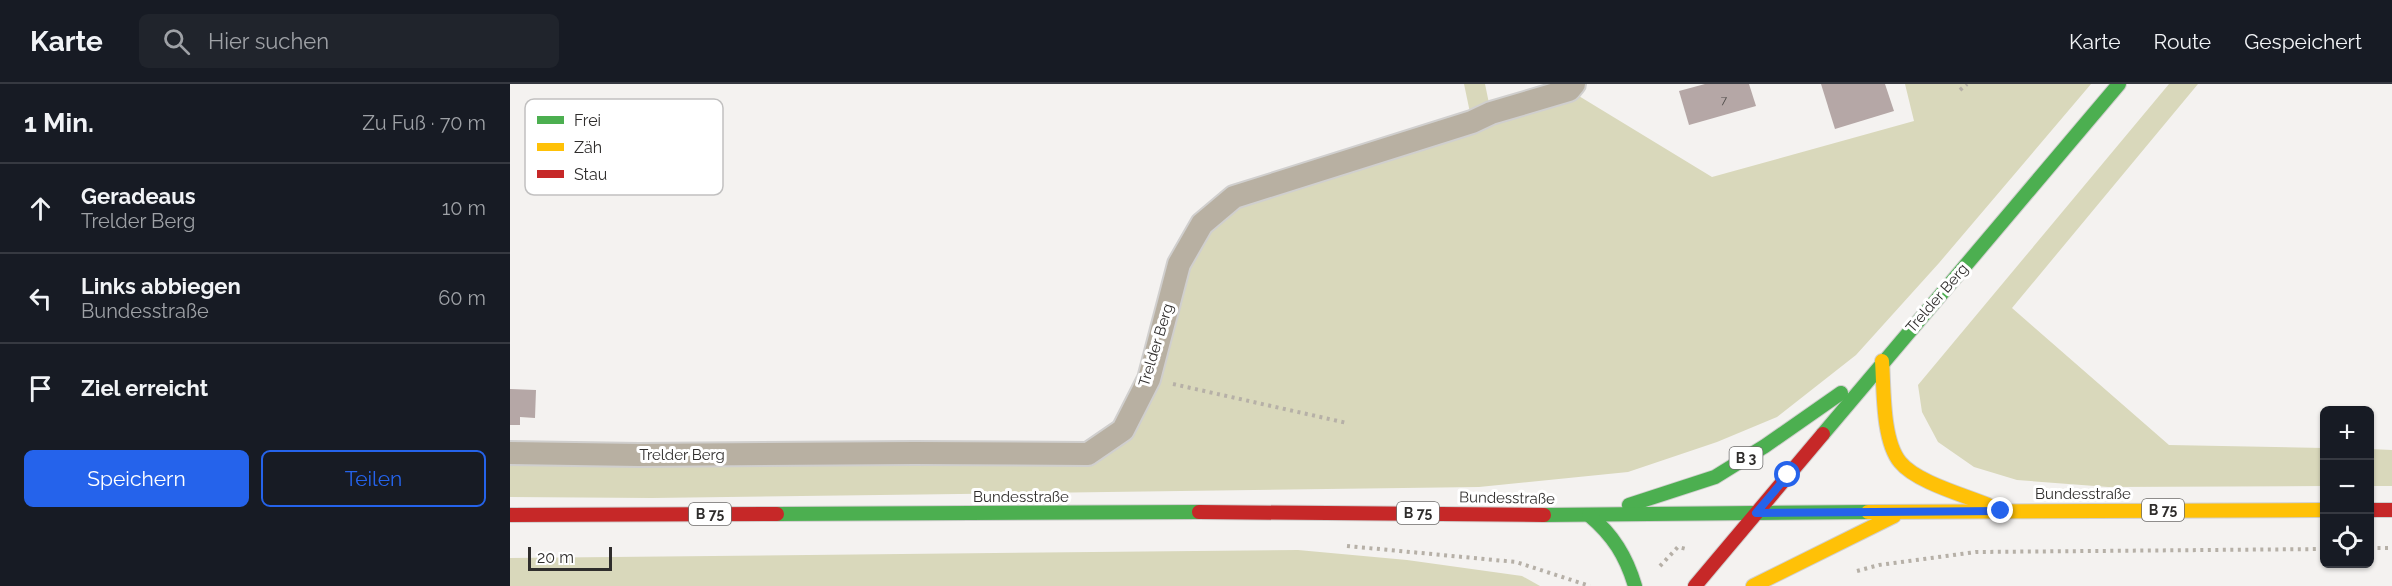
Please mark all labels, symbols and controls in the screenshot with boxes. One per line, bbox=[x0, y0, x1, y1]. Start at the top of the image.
search box bbox=[139, 14, 559, 68]
text: Karte bbox=[30, 25, 103, 58]
icon: search bbox=[160, 25, 193, 58]
text: Hier suchen bbox=[208, 28, 329, 54]
text: Karte bbox=[2069, 29, 2121, 54]
text: Route bbox=[2154, 29, 2211, 54]
text: Gespeichert bbox=[2244, 29, 2362, 54]
house number: 7 bbox=[1721, 93, 1728, 107]
legend bbox=[525, 99, 723, 195]
text: 1 Min. bbox=[24, 108, 94, 138]
text: Zu Fuß · 70 m bbox=[362, 111, 486, 135]
text: Frei bbox=[574, 111, 601, 130]
text: Zäh bbox=[574, 138, 602, 157]
text: Stau bbox=[574, 165, 607, 184]
text: Geradeaus bbox=[81, 183, 196, 209]
icon: ahead bbox=[24, 192, 57, 225]
text: 10 m bbox=[442, 196, 486, 220]
text: Trelder Berg bbox=[81, 209, 195, 233]
street label: Trelder Berg bbox=[1902, 260, 1972, 336]
text: Links abbiegen bbox=[81, 273, 241, 299]
icon: left bbox=[24, 282, 57, 315]
text: 60 m bbox=[438, 286, 486, 310]
text: Bundesstraße bbox=[81, 299, 209, 323]
street label: Trelder Berg bbox=[1135, 301, 1177, 389]
icon: arrive bbox=[24, 372, 57, 405]
text: Ziel erreicht bbox=[81, 375, 208, 401]
map controls bbox=[2320, 406, 2374, 568]
button: + bbox=[2320, 406, 2374, 460]
street label: Trelder Berg bbox=[639, 446, 725, 464]
road number: B 3 bbox=[1730, 447, 1762, 469]
button: Speichern bbox=[24, 450, 249, 507]
button: Teilen bbox=[261, 450, 486, 507]
button: − bbox=[2320, 460, 2374, 514]
route start bbox=[1774, 461, 1800, 487]
street label: Bundesstraße bbox=[2035, 485, 2131, 503]
street label: Bundesstraße bbox=[973, 488, 1069, 506]
street label: Bundesstraße bbox=[1459, 488, 1555, 508]
route end bbox=[1987, 497, 2013, 523]
road number: B 75 bbox=[2142, 499, 2184, 521]
road number: B 75 bbox=[1397, 502, 1439, 524]
road number: B 75 bbox=[689, 503, 731, 525]
button: locate bbox=[2320, 514, 2374, 568]
scale bar bbox=[528, 544, 612, 572]
text: 20 m bbox=[537, 548, 574, 567]

